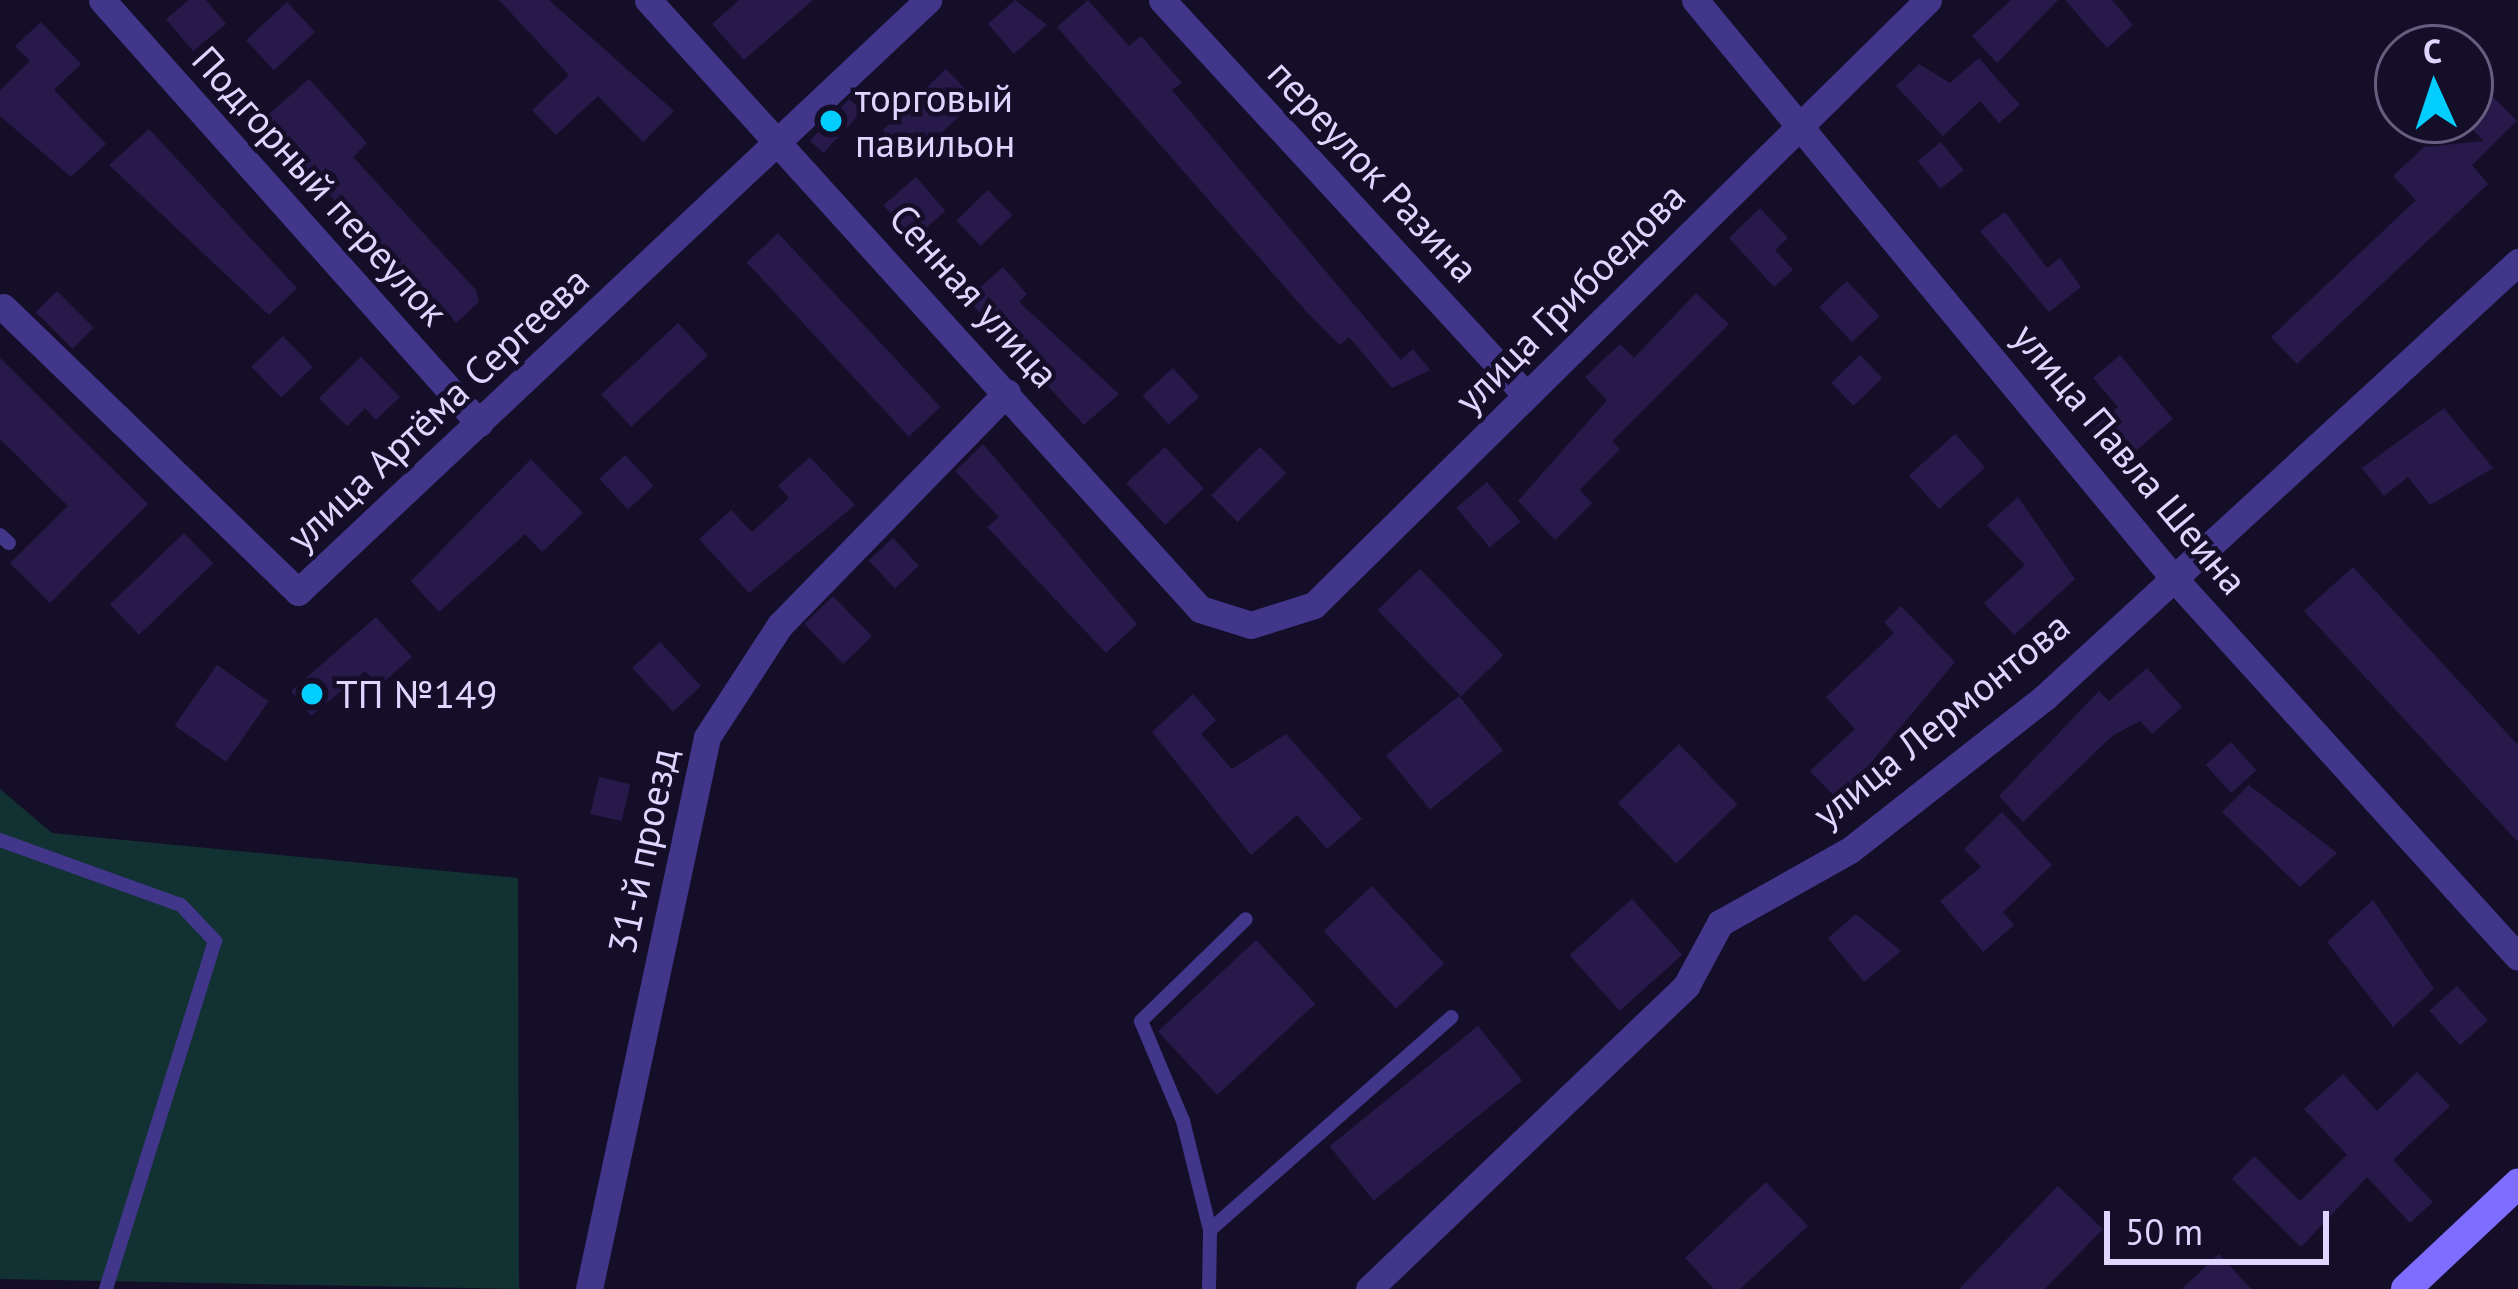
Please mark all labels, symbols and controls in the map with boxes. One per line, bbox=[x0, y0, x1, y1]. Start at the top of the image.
north arrow bbox=[2374, 24, 2494, 144]
text: С bbox=[2422, 29, 2443, 72]
street label: Подгорный переулок bbox=[182, 37, 458, 335]
street label: переулок Разина bbox=[1258, 50, 1488, 292]
place label: торговый павильон bbox=[855, 76, 1015, 167]
marker: торговый павильон bbox=[818, 108, 844, 134]
street label: улица Грибоедова bbox=[1445, 173, 1695, 423]
street label: Сенная улица bbox=[880, 195, 1068, 397]
street label: улица Артёма Сергеева bbox=[277, 257, 599, 561]
street label: улица Павла Шеина bbox=[2003, 314, 2257, 604]
street label: улица Лермонтова bbox=[1803, 602, 2079, 838]
place label: ТП №149 bbox=[336, 671, 497, 717]
marker: ТП №149 bbox=[299, 681, 325, 707]
street label: 31-й проезд bbox=[598, 744, 688, 958]
scale bar bbox=[2110, 1187, 2335, 1261]
text: 50 m bbox=[2125, 1208, 2203, 1255]

